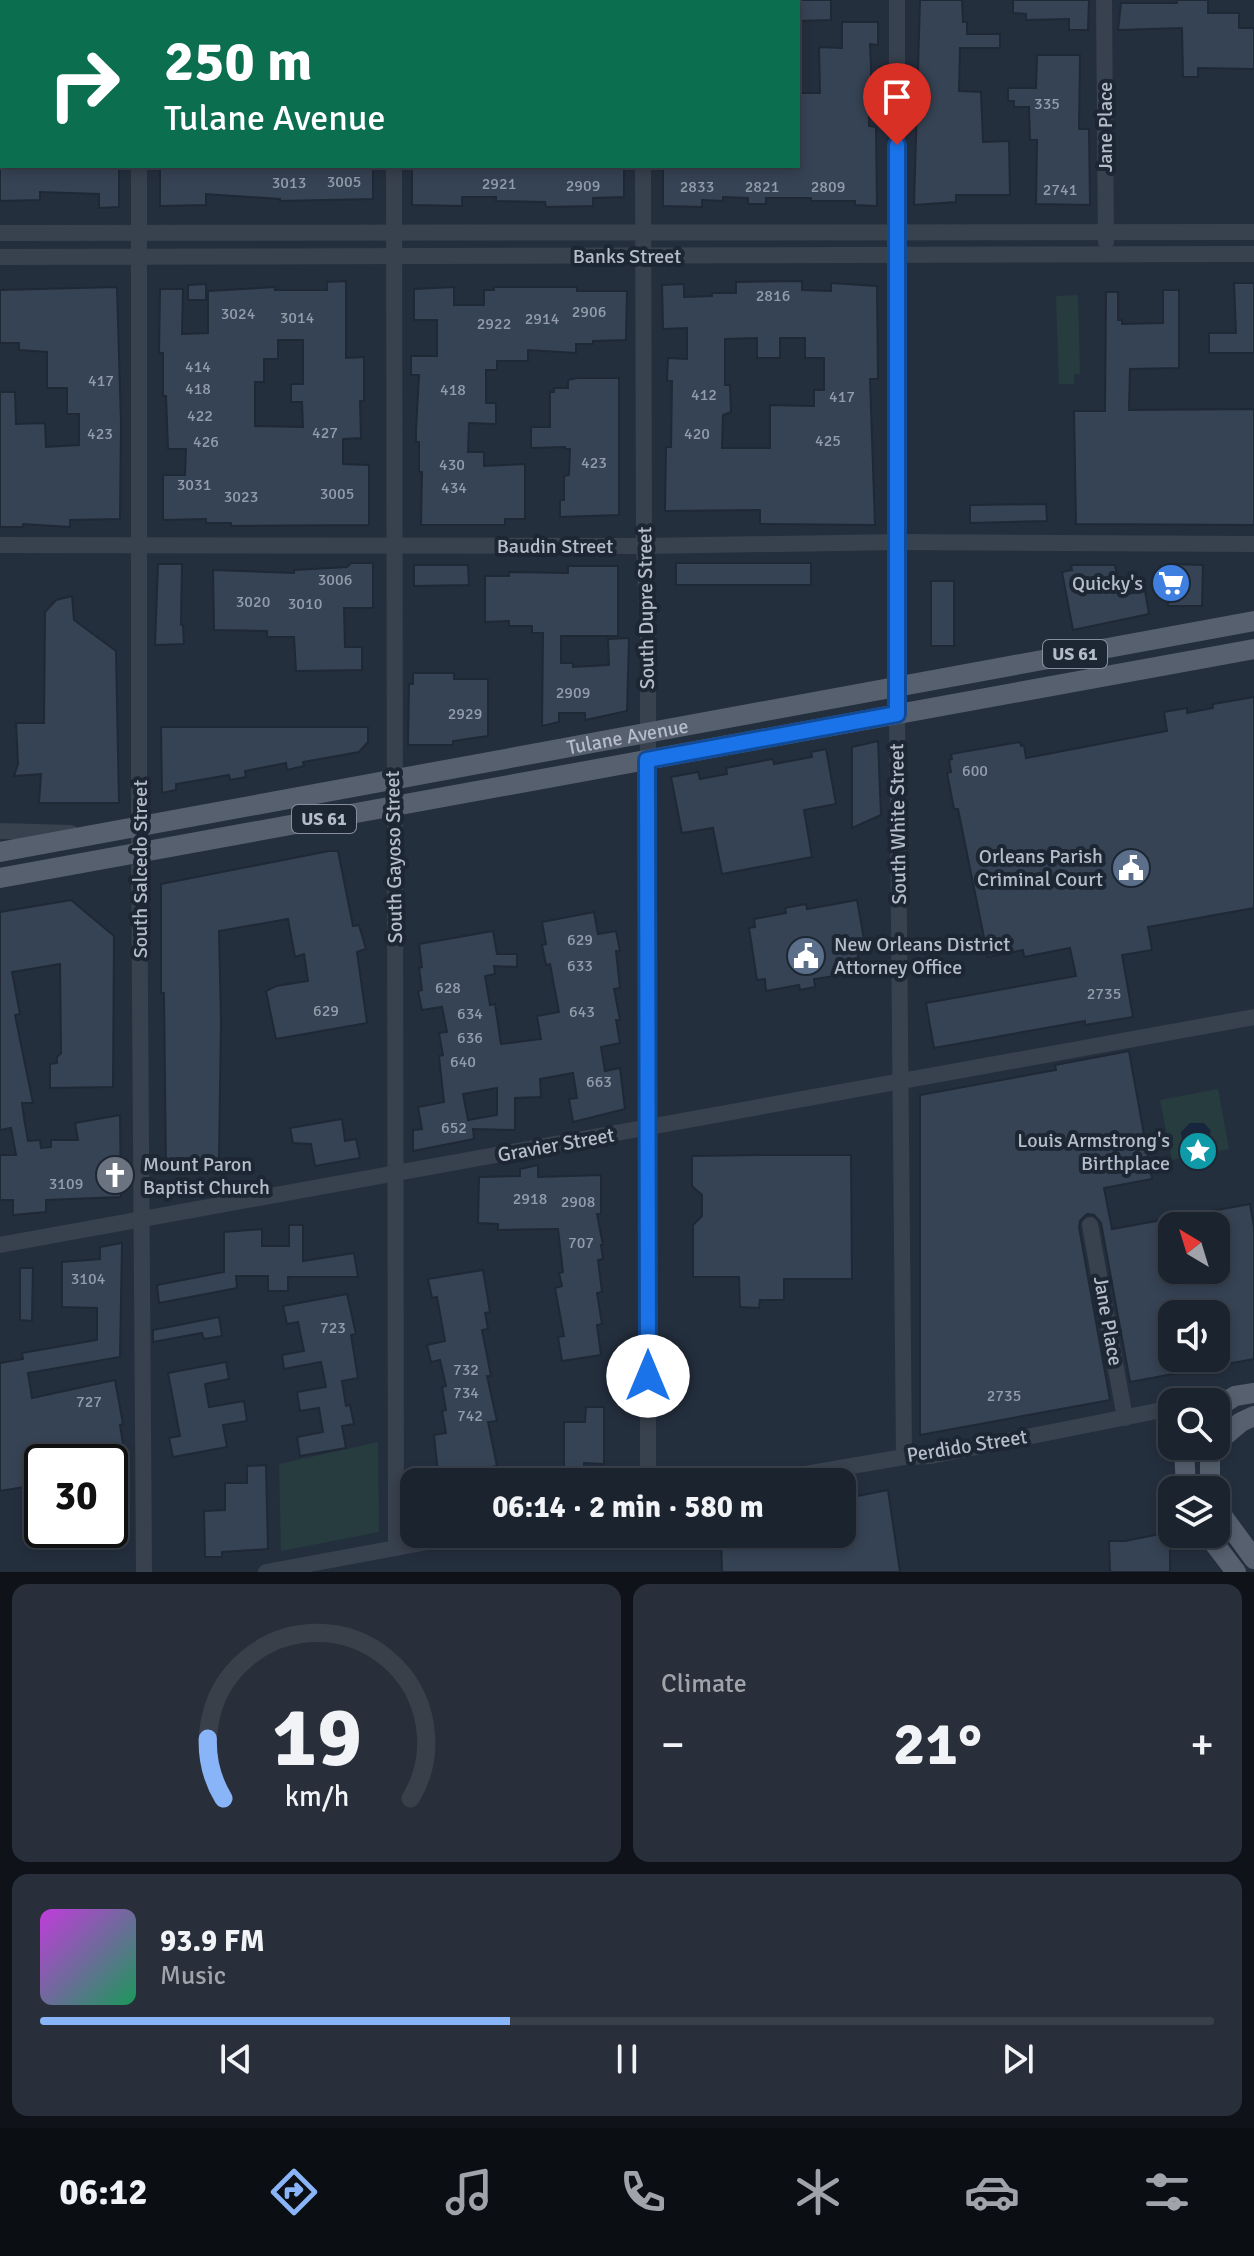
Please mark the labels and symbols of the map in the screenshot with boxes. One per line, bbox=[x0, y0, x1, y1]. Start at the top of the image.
pin bbox=[863, 63, 931, 145]
street label: Jane Place bbox=[1093, 82, 1118, 172]
house number: 335 bbox=[1034, 94, 1060, 114]
house number: 3005 bbox=[327, 172, 361, 192]
house number: 3013 bbox=[272, 173, 306, 193]
house number: 2921 bbox=[482, 174, 516, 194]
house number: 2909 bbox=[566, 176, 600, 196]
house number: 2833 bbox=[680, 177, 714, 197]
house number: 2821 bbox=[745, 177, 779, 197]
house number: 2809 bbox=[811, 177, 845, 197]
house number: 2741 bbox=[1043, 180, 1077, 200]
street label: Banks Street bbox=[573, 244, 681, 269]
house number: 2816 bbox=[756, 286, 790, 306]
house number: 2906 bbox=[572, 302, 606, 322]
house number: 3024 bbox=[221, 304, 256, 324]
house number: 3014 bbox=[280, 308, 315, 328]
house number: 2914 bbox=[525, 309, 560, 329]
house number: 2922 bbox=[477, 314, 511, 334]
house number: 414 bbox=[185, 357, 211, 377]
house number: 417 bbox=[88, 371, 114, 391]
house number: 418 bbox=[185, 379, 211, 399]
house number: 418 bbox=[440, 380, 466, 400]
house number: 412 bbox=[691, 385, 717, 405]
house number: 417 bbox=[829, 387, 855, 407]
house number: 422 bbox=[187, 406, 213, 426]
house number: 427 bbox=[312, 423, 338, 443]
house number: 423 bbox=[87, 424, 113, 444]
house number: 420 bbox=[684, 424, 710, 444]
house number: 425 bbox=[815, 431, 841, 451]
house number: 426 bbox=[193, 432, 219, 452]
house number: 423 bbox=[581, 453, 607, 473]
house number: 430 bbox=[439, 455, 465, 475]
house number: 3031 bbox=[177, 475, 211, 495]
house number: 434 bbox=[441, 478, 467, 498]
house number: 3005 bbox=[320, 484, 354, 504]
house number: 3023 bbox=[224, 487, 258, 507]
street label: South Dupre Street bbox=[632, 526, 660, 690]
street label: Baudin Street bbox=[497, 534, 613, 559]
supermarket icon: Quicky's bbox=[1150, 562, 1192, 604]
house number: 3006 bbox=[318, 570, 352, 590]
place label: Quicky's bbox=[1072, 571, 1143, 596]
house number: 3020 bbox=[236, 592, 270, 612]
house number: 3010 bbox=[288, 594, 322, 614]
road number: US 61 bbox=[1043, 640, 1107, 668]
house number: 2909 bbox=[556, 683, 590, 703]
house number: 2929 bbox=[448, 704, 482, 724]
street label: Tulane Avenue bbox=[565, 713, 690, 760]
street label: South White Street bbox=[884, 743, 912, 905]
house number: 600 bbox=[962, 761, 988, 781]
street label: South Gayoso Street bbox=[380, 770, 408, 944]
street label: South Salcedo Street bbox=[128, 780, 153, 958]
road number: US 61 bbox=[292, 805, 356, 833]
place label: Orleans Parish Criminal Court bbox=[977, 844, 1103, 892]
public building icon: Orleans Parish Criminal Court bbox=[1110, 847, 1152, 889]
house number: 629 bbox=[567, 930, 593, 950]
place label: New Orleans District Attorney Office bbox=[834, 932, 1010, 980]
public building icon: New Orleans District Attorney Office bbox=[785, 935, 827, 977]
house number: 633 bbox=[567, 956, 593, 976]
house number: 628 bbox=[435, 978, 461, 998]
house number: 2735 bbox=[1087, 984, 1121, 1004]
house number: 629 bbox=[313, 1001, 339, 1021]
house number: 643 bbox=[569, 1002, 595, 1022]
house number: 634 bbox=[457, 1004, 483, 1024]
house number: 636 bbox=[457, 1028, 483, 1048]
house number: 640 bbox=[450, 1052, 476, 1072]
house number: 663 bbox=[586, 1072, 612, 1092]
house number: 652 bbox=[441, 1118, 467, 1138]
street label: Gravier Street bbox=[496, 1122, 616, 1168]
place label: Louis Armstrong's Birthplace bbox=[1017, 1128, 1170, 1176]
place icon: Louis Armstrong's Birthplace bbox=[1177, 1130, 1219, 1172]
place label: Mount Paron Baptist Church bbox=[143, 1152, 270, 1200]
church icon: Mount Paron Baptist Church bbox=[94, 1154, 136, 1196]
house number: 3109 bbox=[49, 1174, 83, 1194]
house number: 2918 bbox=[513, 1189, 547, 1209]
house number: 2908 bbox=[561, 1192, 595, 1212]
north arrow bbox=[1158, 1212, 1230, 1284]
house number: 707 bbox=[568, 1233, 594, 1253]
house number: 3104 bbox=[71, 1269, 106, 1289]
street label: Jane Place bbox=[1088, 1274, 1128, 1368]
house number: 723 bbox=[320, 1318, 346, 1338]
position arrow bbox=[606, 1334, 690, 1418]
house number: 732 bbox=[453, 1360, 479, 1380]
house number: 734 bbox=[453, 1383, 479, 1403]
house number: 2735 bbox=[987, 1386, 1021, 1406]
house number: 727 bbox=[76, 1392, 102, 1412]
house number: 742 bbox=[457, 1406, 483, 1426]
street label: Perdido Street bbox=[905, 1424, 1029, 1468]
speed limit sign: 30 bbox=[24, 1444, 128, 1548]

